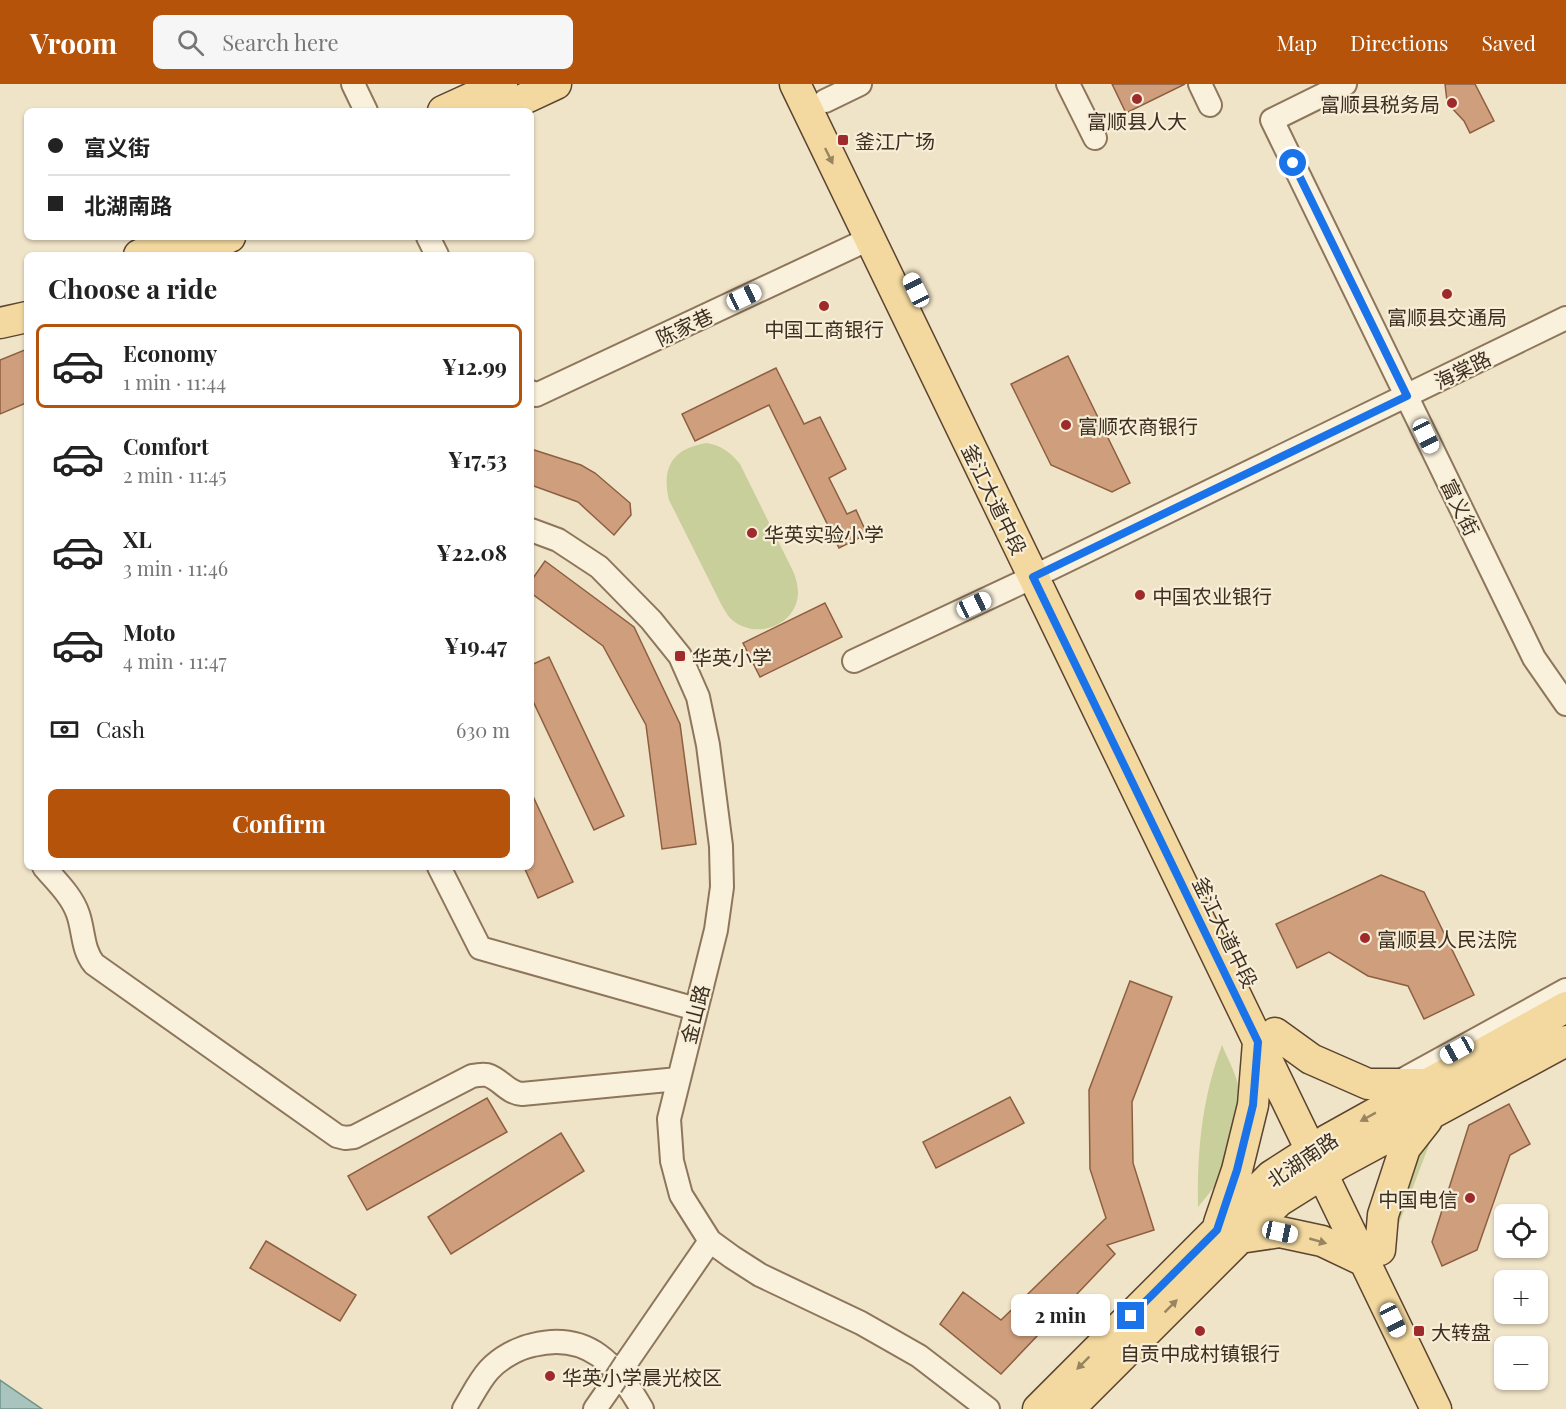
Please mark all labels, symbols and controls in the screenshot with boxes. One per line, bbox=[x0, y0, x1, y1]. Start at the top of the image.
search box bbox=[153, 15, 573, 69]
text: Vroom bbox=[30, 24, 117, 61]
icon: search bbox=[174, 26, 207, 59]
text: Search here bbox=[222, 27, 339, 57]
text: Map bbox=[1276, 28, 1317, 56]
text: Directions bbox=[1350, 28, 1448, 56]
text: Saved bbox=[1481, 28, 1536, 56]
place label: 富顺县税务局 bbox=[1320, 90, 1440, 117]
marker: 富顺县人大 bbox=[1130, 92, 1144, 106]
marker: 富顺县税务局 bbox=[1445, 96, 1459, 110]
place label: 富顺县人大 bbox=[1087, 107, 1187, 134]
place label: 釜江广场 bbox=[855, 127, 935, 154]
text: 富义街 bbox=[84, 132, 150, 162]
marker: 釜江广场 bbox=[836, 133, 850, 147]
one-way arrow bbox=[825, 147, 834, 164]
route start bbox=[1279, 149, 1306, 176]
text: 北湖南路 bbox=[84, 190, 172, 220]
text: Choose a ride bbox=[48, 270, 217, 306]
car bbox=[900, 270, 932, 310]
car bbox=[724, 281, 764, 313]
marker: 富顺县交通局 bbox=[1440, 287, 1454, 301]
marker: 中国工商银行 bbox=[817, 299, 831, 313]
street label: 陈家巷 bbox=[651, 301, 717, 351]
place label: 富顺县交通局 bbox=[1387, 303, 1507, 330]
place label: 中国工商银行 bbox=[764, 315, 884, 342]
text: Economy bbox=[123, 338, 217, 368]
icon: car bbox=[51, 339, 105, 393]
street label: 海棠路 bbox=[1429, 344, 1495, 394]
text: ¥12.99 bbox=[442, 351, 507, 381]
text: 1 min · 11:44 bbox=[123, 368, 226, 395]
place label: 富顺农商银行 bbox=[1078, 412, 1198, 439]
car bbox=[1410, 416, 1442, 456]
marker: 富顺农商银行 bbox=[1059, 418, 1073, 432]
text: Comfort bbox=[123, 431, 209, 461]
icon: car bbox=[51, 432, 105, 486]
street label: 釜江大道中段 bbox=[957, 439, 1033, 559]
text: ¥17.53 bbox=[448, 444, 507, 474]
text: 2 min · 11:45 bbox=[123, 461, 227, 488]
street label: 富义街 bbox=[1436, 474, 1486, 540]
place label: 华英实验小学 bbox=[764, 520, 884, 547]
text: XL bbox=[123, 524, 152, 554]
icon: car bbox=[51, 525, 105, 579]
marker: 华英实验小学 bbox=[745, 526, 759, 540]
text: ¥22.08 bbox=[437, 537, 507, 567]
text: 3 min · 11:46 bbox=[123, 554, 228, 581]
place label: 中国农业银行 bbox=[1152, 582, 1272, 609]
marker: 中国农业银行 bbox=[1133, 588, 1147, 602]
car bbox=[954, 589, 994, 621]
text: Moto bbox=[123, 617, 176, 647]
icon: car bbox=[51, 618, 105, 672]
text: ¥19.47 bbox=[444, 630, 507, 660]
place label: 华英小学 bbox=[692, 643, 772, 670]
text: 4 min · 11:47 bbox=[123, 647, 227, 674]
marker: 华英小学 bbox=[673, 649, 687, 663]
icon: cash bbox=[48, 713, 81, 746]
text: Cash bbox=[96, 714, 145, 744]
text: 630 m bbox=[456, 716, 510, 743]
button: Confirm bbox=[48, 789, 510, 858]
street label: 釜江大道中段 bbox=[1188, 872, 1264, 992]
place label: 富顺县人民法院 bbox=[1377, 925, 1517, 952]
marker: 富顺县人民法院 bbox=[1358, 931, 1372, 945]
street label: 金山路 bbox=[674, 982, 714, 1046]
car bbox=[1437, 1033, 1477, 1067]
one-way arrow bbox=[1359, 1112, 1376, 1122]
street label: 北湖南路 bbox=[1261, 1125, 1343, 1193]
place label: 中国电信 bbox=[1378, 1185, 1458, 1212]
marker: 中国电信 bbox=[1463, 1191, 1477, 1205]
map controls bbox=[1494, 1204, 1548, 1390]
button: locate bbox=[1494, 1204, 1548, 1258]
car bbox=[1261, 1219, 1299, 1245]
one-way arrow bbox=[1309, 1237, 1327, 1246]
button: + bbox=[1494, 1270, 1548, 1324]
callout: 2 min bbox=[1011, 1295, 1110, 1337]
one-way arrow bbox=[1164, 1299, 1179, 1313]
car bbox=[1377, 1300, 1409, 1340]
text: 2 min bbox=[1035, 1301, 1086, 1328]
route end bbox=[1117, 1302, 1144, 1329]
place label: 大转盘 bbox=[1431, 1318, 1491, 1345]
marker: 自贡中成村镇银行 bbox=[1193, 1324, 1207, 1338]
marker: 大转盘 bbox=[1412, 1324, 1426, 1338]
button: − bbox=[1494, 1336, 1548, 1390]
place label: 自贡中成村镇银行 bbox=[1120, 1339, 1280, 1366]
one-way arrow bbox=[1076, 1356, 1090, 1371]
place label: 华英小学晨光校区 bbox=[562, 1363, 722, 1390]
marker: 华英小学晨光校区 bbox=[543, 1369, 557, 1383]

